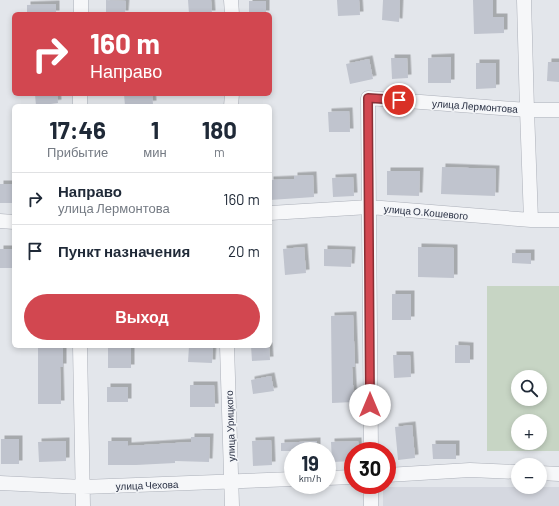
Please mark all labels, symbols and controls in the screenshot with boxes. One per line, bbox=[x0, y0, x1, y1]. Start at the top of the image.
text: 160 m bbox=[90, 26, 160, 60]
icon: right bbox=[24, 28, 76, 80]
text: Направо bbox=[90, 60, 162, 82]
pin bbox=[382, 83, 416, 117]
icon: arrive bbox=[388, 89, 410, 111]
street label: улица Лермонтова bbox=[432, 97, 519, 115]
text: 17:46 bbox=[49, 115, 106, 144]
text: 1 bbox=[151, 115, 159, 144]
text: 180 bbox=[202, 115, 237, 144]
text: Прибытие bbox=[47, 144, 108, 160]
text: мин bbox=[143, 144, 167, 160]
text: m bbox=[214, 144, 225, 160]
text: Направо bbox=[58, 182, 122, 200]
icon: right bbox=[24, 188, 46, 210]
text: 160 m bbox=[223, 190, 260, 208]
text: улица Лермонтова bbox=[58, 200, 170, 216]
street label: улица О.Кошевого bbox=[383, 202, 469, 222]
icon: arrive bbox=[24, 240, 46, 262]
text: Пункт назначения bbox=[58, 242, 190, 260]
text: 20 m bbox=[228, 242, 260, 260]
button: Выход bbox=[24, 294, 260, 340]
map controls bbox=[511, 370, 547, 494]
button: search bbox=[511, 370, 547, 406]
position arrow bbox=[349, 384, 391, 426]
street label: улица Урицкого bbox=[223, 390, 237, 462]
button: + bbox=[511, 414, 547, 450]
speed limit sign: 30 bbox=[344, 442, 396, 494]
text: 19 bbox=[301, 451, 319, 475]
button: − bbox=[511, 458, 547, 494]
text: km/h bbox=[299, 472, 321, 484]
street label: улица Чехова bbox=[115, 478, 179, 492]

